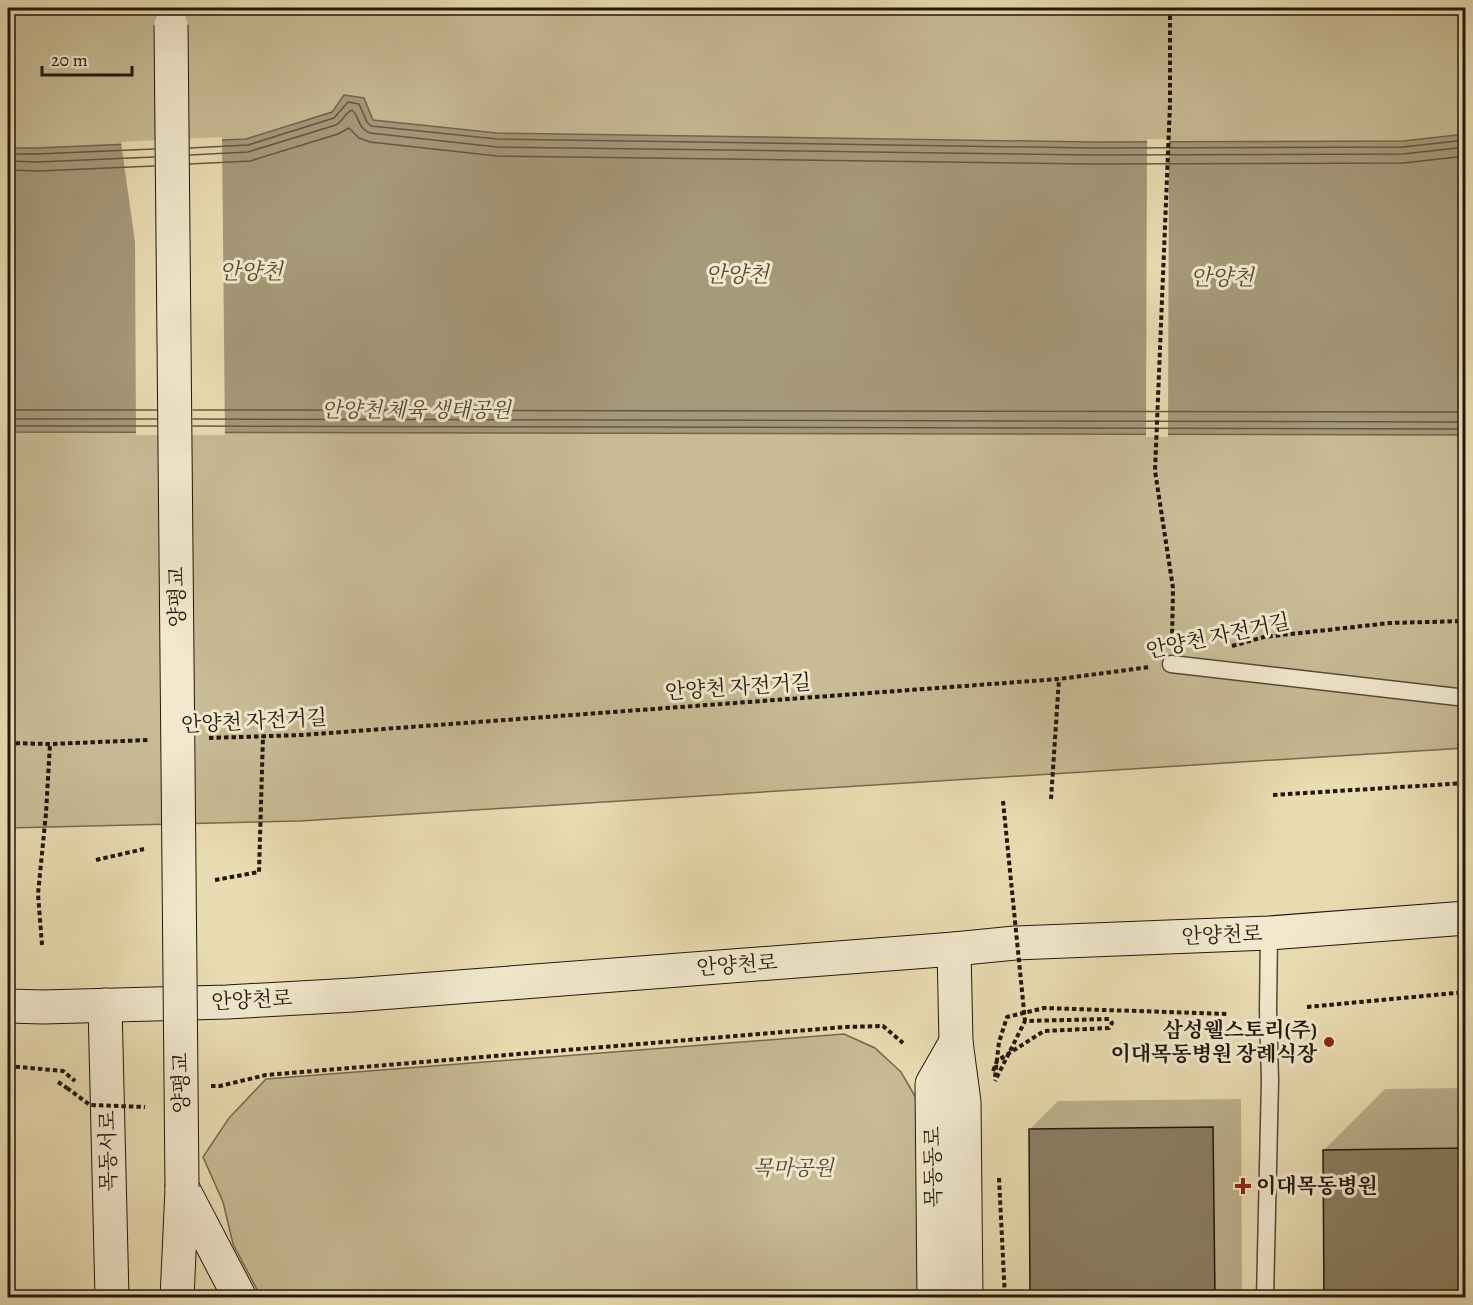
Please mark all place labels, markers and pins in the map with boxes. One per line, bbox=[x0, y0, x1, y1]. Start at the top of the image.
place label: 삼성웰스토리(주) 이대목동병원 장례식장 bbox=[1110, 1016, 1318, 1068]
marker: 삼성웰스토리(주) 이대목동병원 장례식장 bbox=[1322, 1035, 1336, 1049]
place label: 이대목동병원 bbox=[1256, 1172, 1378, 1200]
marker: 이대목동병원 bbox=[1234, 1177, 1252, 1195]

